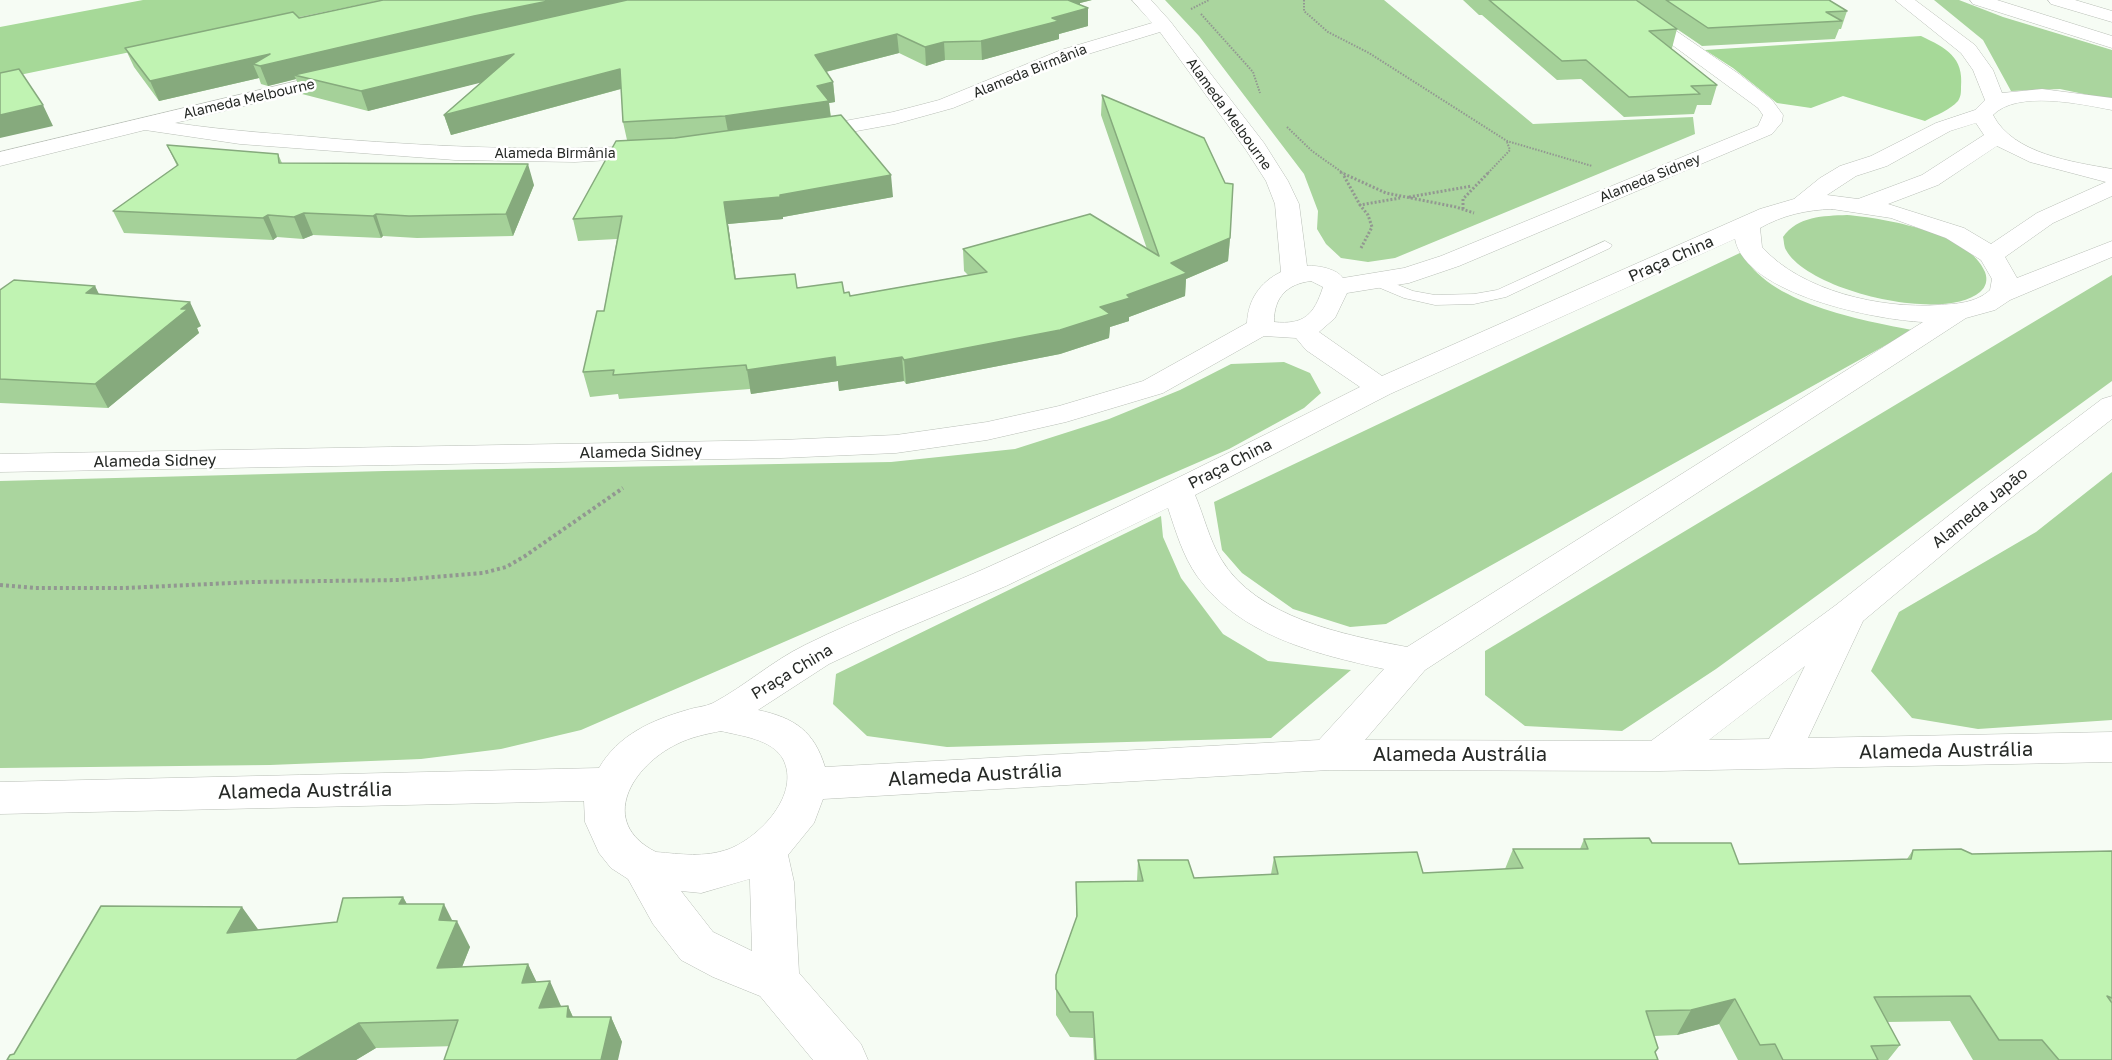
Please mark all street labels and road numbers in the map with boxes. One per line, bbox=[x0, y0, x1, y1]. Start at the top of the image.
street label: Alameda Birmânia bbox=[971, 41, 1089, 101]
street label: Alameda Melbourne bbox=[1183, 55, 1275, 173]
street label: Alameda Melbourne bbox=[182, 76, 316, 122]
street label: Alameda Birmânia bbox=[494, 146, 616, 162]
street label: Alameda Sidney bbox=[1597, 150, 1703, 206]
street label: Praça China bbox=[1625, 232, 1717, 286]
street label: Praça China bbox=[1185, 435, 1275, 493]
street label: Alameda Sidney bbox=[579, 441, 703, 463]
street label: Alameda Sidney bbox=[93, 450, 217, 472]
street label: Alameda Japão bbox=[1928, 464, 2032, 552]
street label: Praça China bbox=[748, 640, 836, 704]
street label: Alameda Austrália bbox=[1859, 737, 2033, 765]
street label: Alameda Austrália bbox=[1373, 743, 1547, 767]
street label: Alameda Austrália bbox=[887, 758, 1063, 792]
street label: Alameda Austrália bbox=[218, 777, 392, 805]

